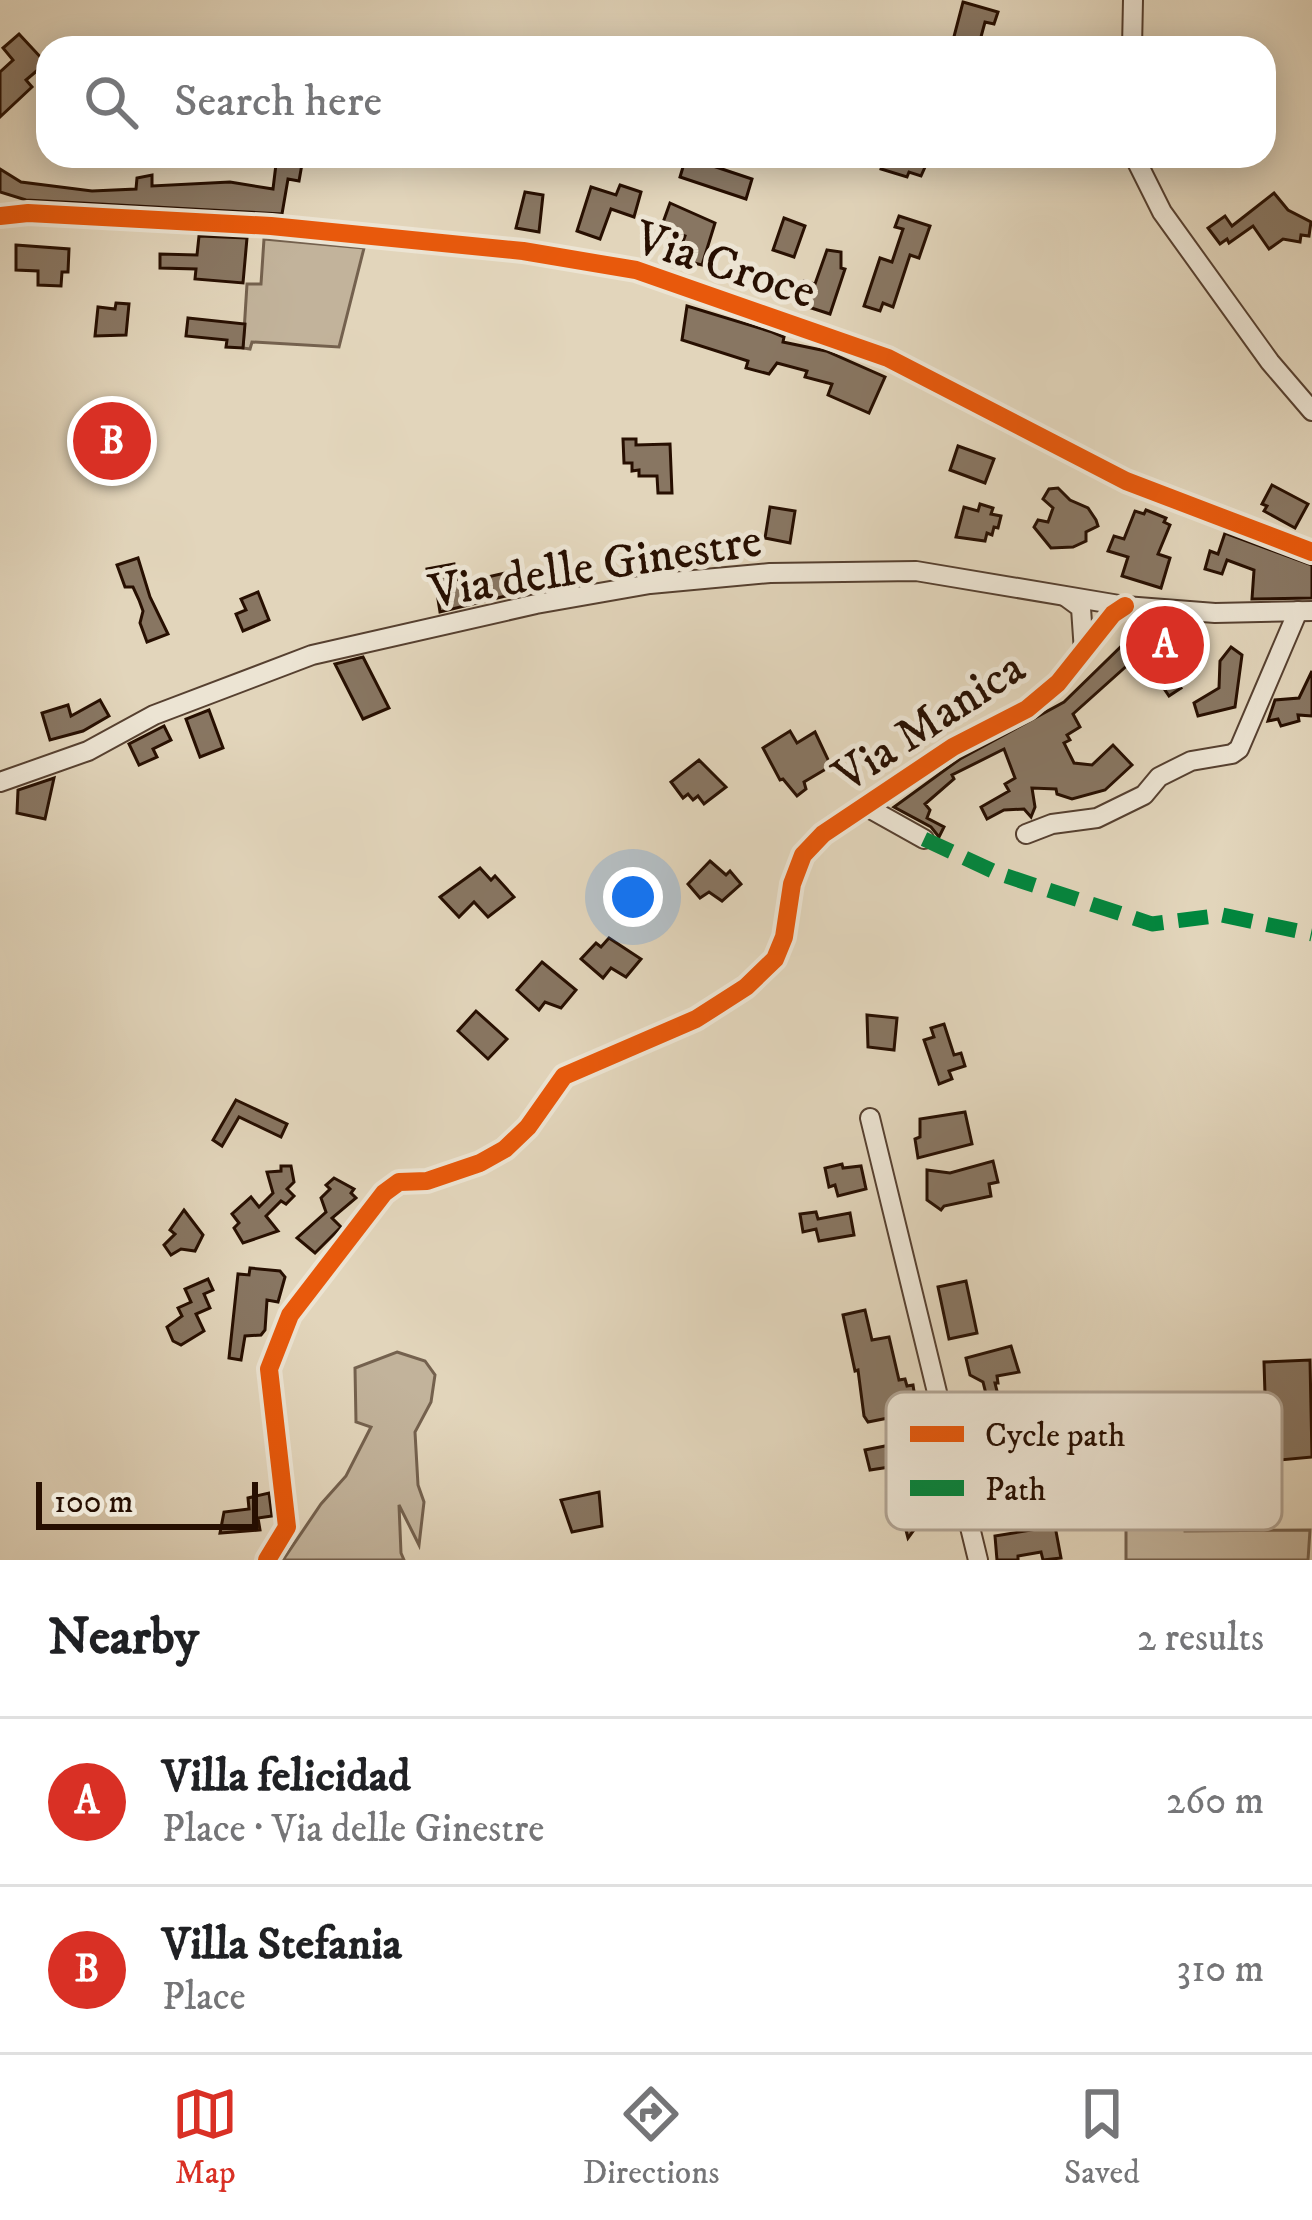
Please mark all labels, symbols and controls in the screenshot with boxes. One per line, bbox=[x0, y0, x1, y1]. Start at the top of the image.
search box bbox=[36, 36, 1276, 168]
icon: search bbox=[78, 69, 144, 135]
text: Search here bbox=[174, 74, 382, 130]
street label: Via Croce bbox=[626, 208, 823, 323]
pin: B bbox=[73, 396, 151, 486]
street label: Via delle Ginestre bbox=[424, 511, 766, 623]
pin: A bbox=[1126, 600, 1204, 690]
street label: Via Manica bbox=[822, 638, 1037, 807]
your location bbox=[603, 867, 663, 927]
legend bbox=[886, 1392, 1282, 1530]
text: Cycle path bbox=[985, 1416, 1125, 1457]
text: Path bbox=[985, 1470, 1046, 1511]
scale bar bbox=[36, 1476, 258, 1529]
text: 100 m bbox=[54, 1482, 133, 1523]
text: Nearby bbox=[48, 1606, 199, 1670]
text: 2 results bbox=[1137, 1614, 1264, 1663]
text: Villa felicidad bbox=[162, 1749, 410, 1805]
text: A bbox=[75, 1777, 99, 1826]
text: 260 m bbox=[1166, 1777, 1264, 1826]
text: Place · Via delle Ginestre bbox=[162, 1805, 544, 1854]
text: Villa Stefania bbox=[162, 1917, 402, 1973]
text: B bbox=[75, 1945, 99, 1994]
text: 310 m bbox=[1177, 1945, 1264, 1994]
text: Place bbox=[162, 1973, 246, 2022]
tab: Map bbox=[172, 2081, 238, 2194]
tab: Directions bbox=[583, 2081, 719, 2194]
tab: Saved bbox=[1064, 2081, 1140, 2194]

